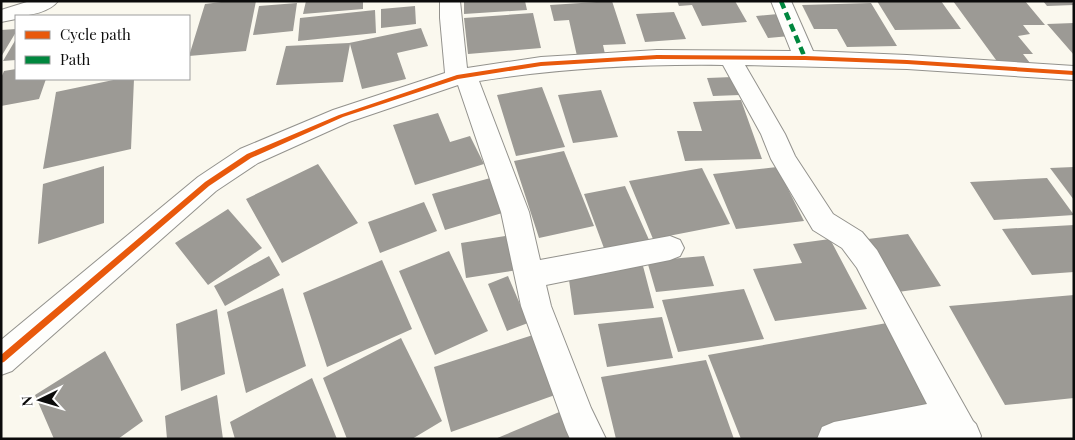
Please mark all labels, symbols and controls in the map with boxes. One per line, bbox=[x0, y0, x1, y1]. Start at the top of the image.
legend bbox=[15, 15, 190, 80]
text: Cycle path bbox=[60, 24, 131, 44]
text: Path bbox=[60, 49, 90, 69]
north arrow bbox=[15, 375, 65, 425]
text: N bbox=[17, 395, 36, 407]

